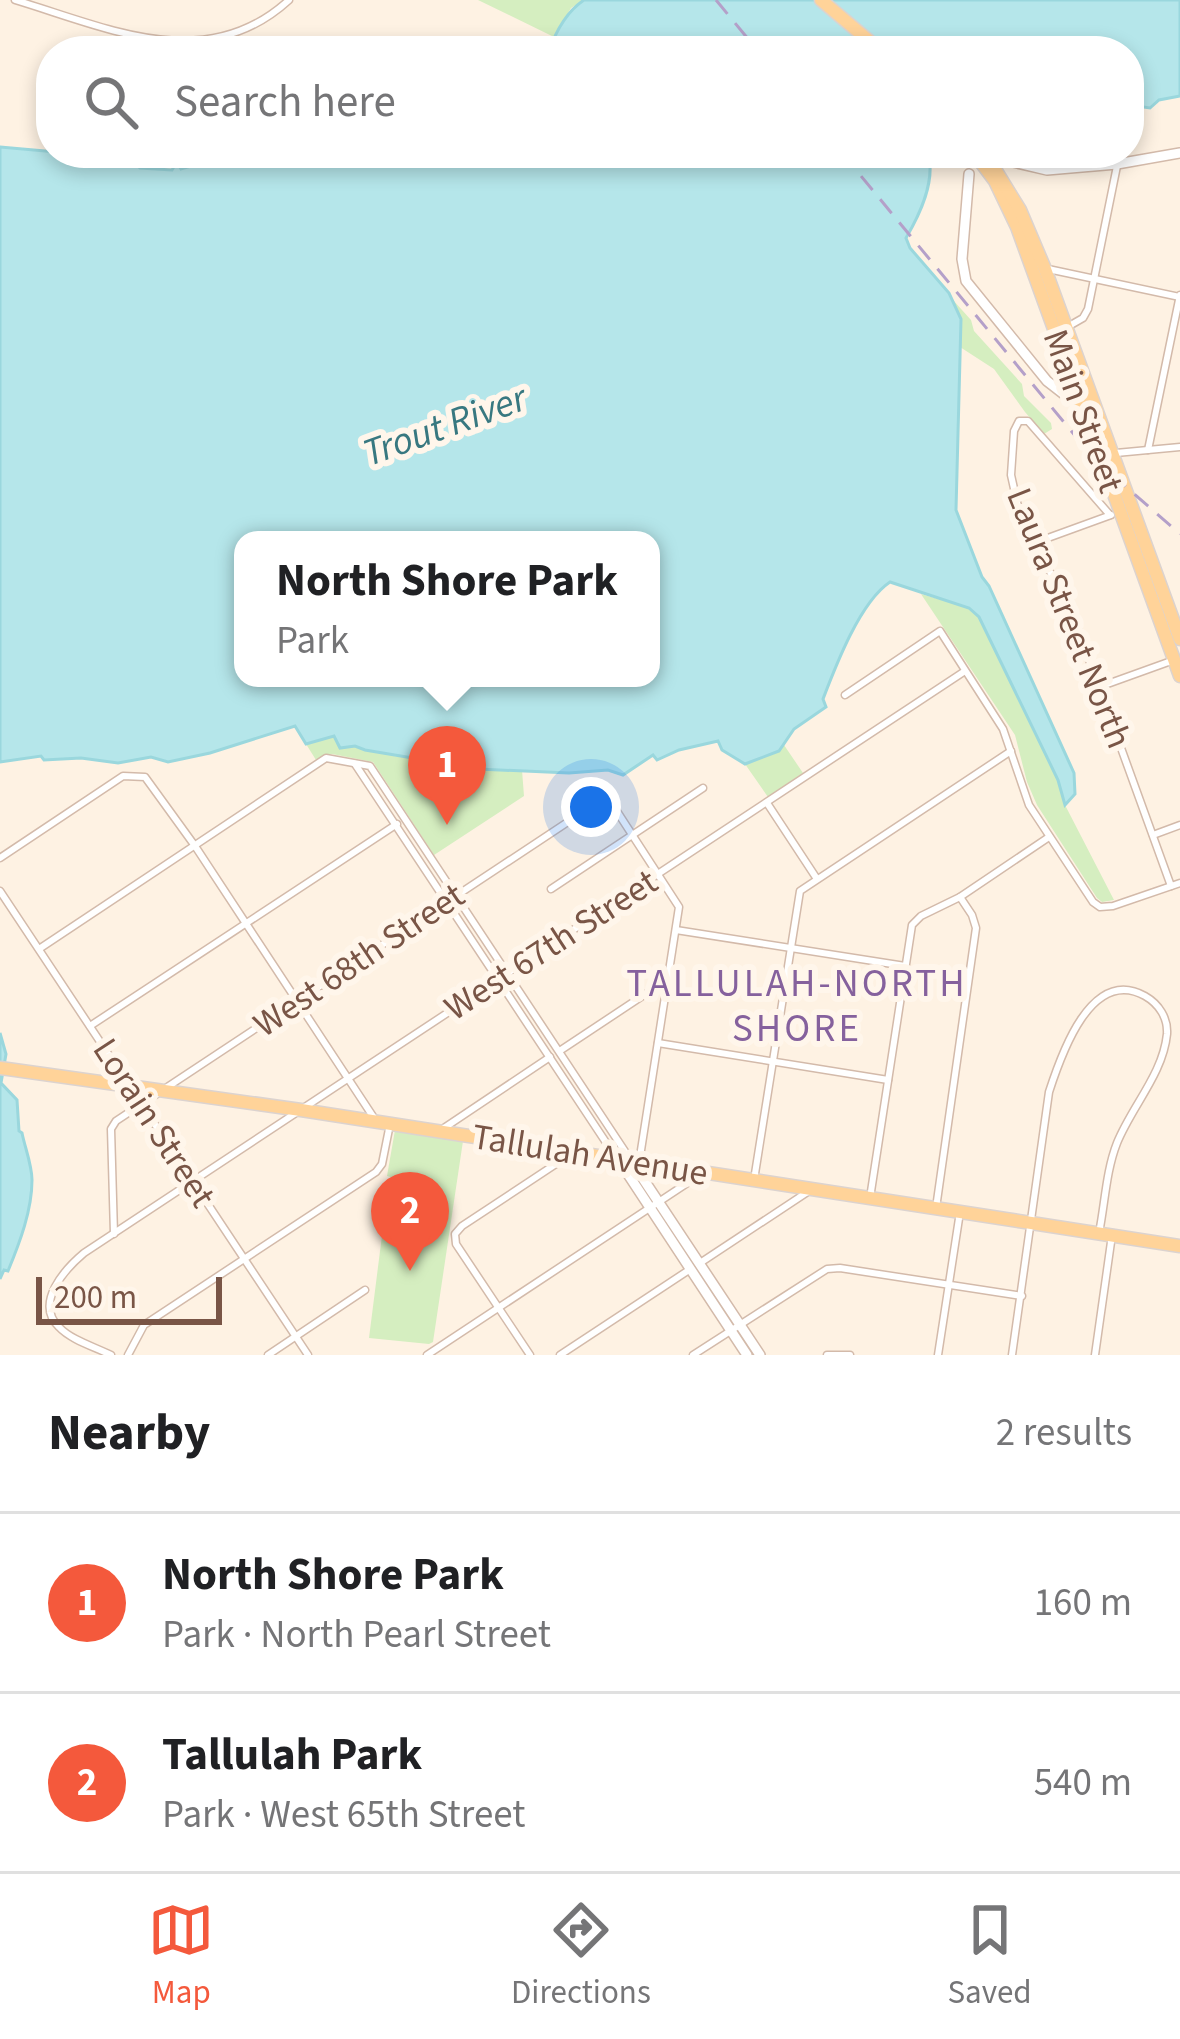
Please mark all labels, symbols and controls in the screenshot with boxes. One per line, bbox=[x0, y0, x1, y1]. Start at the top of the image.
search box bbox=[36, 36, 1144, 168]
icon: search bbox=[78, 69, 144, 135]
text: Search here bbox=[174, 70, 396, 134]
street label: Main Street bbox=[1030, 322, 1136, 500]
water label: Trout River bbox=[355, 370, 536, 482]
street label: Laura Street North bbox=[994, 480, 1144, 756]
popup bbox=[234, 531, 660, 687]
text: North Shore Park bbox=[276, 549, 618, 613]
text: Park bbox=[276, 613, 349, 669]
pin: 1 bbox=[408, 726, 486, 825]
your location bbox=[561, 777, 621, 837]
street label: West 67th Street bbox=[434, 857, 668, 1033]
street label: West 68th Street bbox=[243, 870, 475, 1050]
district label: TALLULAH-NORTH SHORE bbox=[626, 956, 968, 1057]
street label: Lorain Street bbox=[80, 1028, 228, 1218]
street label: Tallulah Avenue bbox=[469, 1111, 711, 1199]
pin: 2 bbox=[371, 1172, 449, 1271]
scale bar bbox=[36, 1271, 222, 1324]
text: 200 m bbox=[54, 1274, 137, 1321]
text: Nearby bbox=[48, 1397, 210, 1469]
text: 2 results bbox=[996, 1405, 1132, 1461]
text: North Shore Park bbox=[162, 1543, 504, 1607]
text: 1 bbox=[77, 1575, 97, 1631]
text: 160 m bbox=[1034, 1575, 1132, 1631]
text: Park · North Pearl Street bbox=[162, 1607, 551, 1663]
text: Tallulah Park bbox=[162, 1723, 422, 1787]
text: 2 bbox=[77, 1755, 97, 1811]
text: 540 m bbox=[1034, 1755, 1132, 1811]
text: Park · West 65th Street bbox=[162, 1787, 525, 1843]
tab: Map bbox=[148, 1897, 214, 2016]
tab: Directions bbox=[511, 1897, 651, 2016]
tab: Saved bbox=[947, 1897, 1032, 2016]

